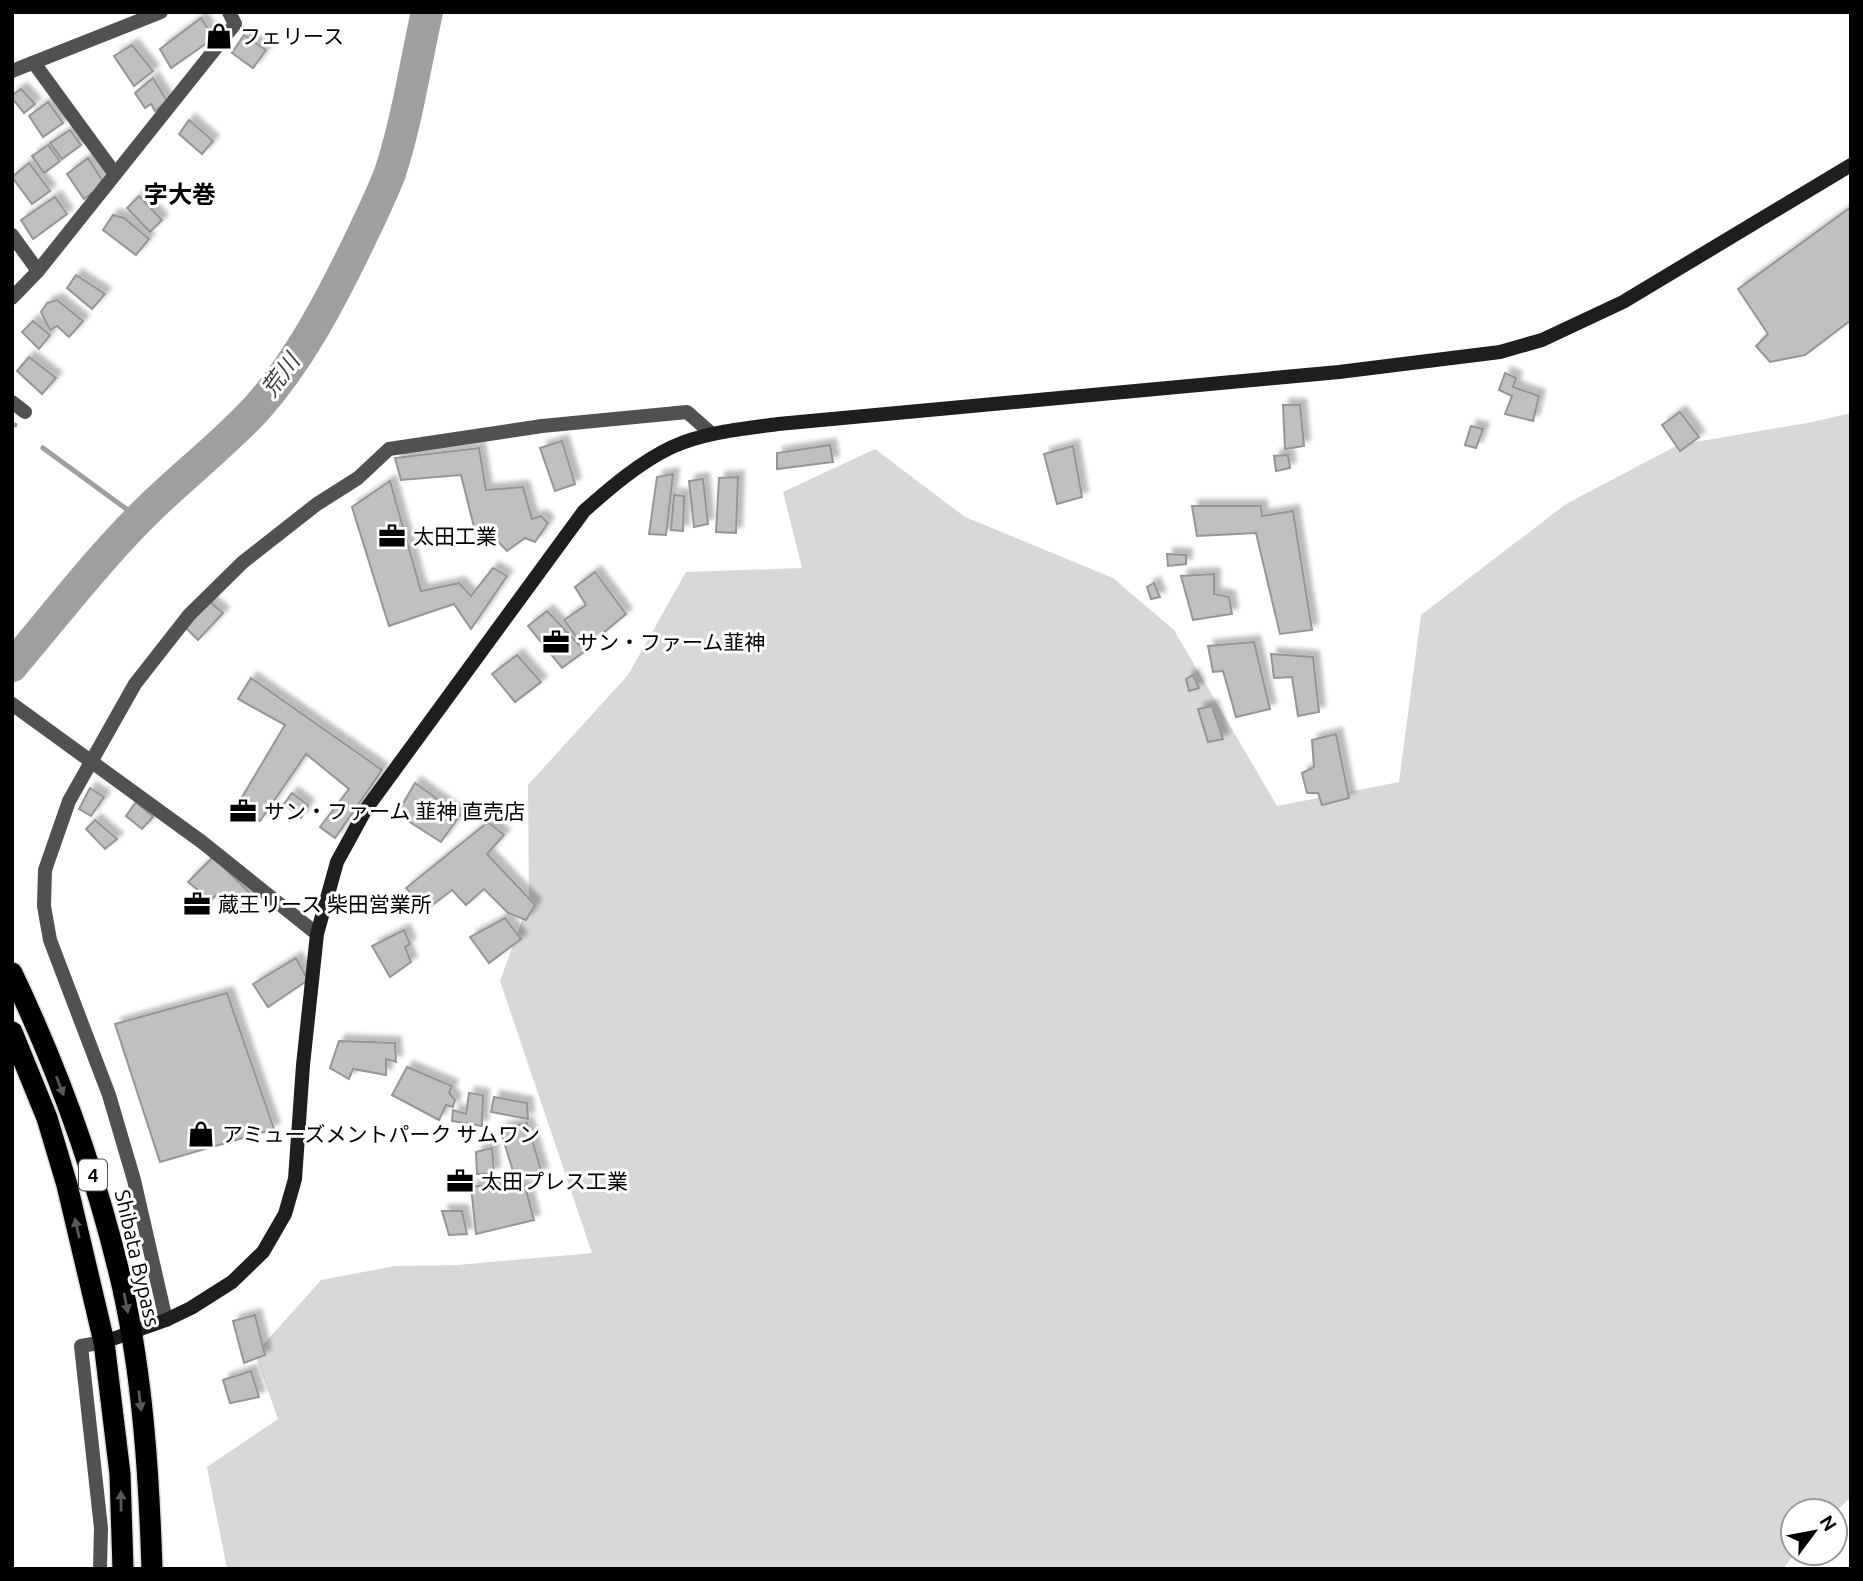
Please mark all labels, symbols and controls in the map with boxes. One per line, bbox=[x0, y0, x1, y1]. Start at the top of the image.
shop icon: フェリース bbox=[204, 21, 234, 51]
place label: フェリース bbox=[240, 24, 344, 48]
district label: 字大巻 bbox=[144, 181, 216, 208]
water label: 荒川 bbox=[256, 347, 305, 401]
office icon: 太田工業 bbox=[377, 521, 407, 551]
place label: 太田工業 bbox=[413, 524, 497, 548]
office icon: サン・ファーム韮神 bbox=[541, 627, 571, 657]
place label: サン・ファーム韮神 bbox=[577, 630, 765, 654]
office icon: サン・ファーム 韮神 直売店 bbox=[228, 796, 258, 826]
place label: サン・ファーム 韮神 直売店 bbox=[264, 799, 525, 823]
office icon: 蔵王リース 柴田営業所 bbox=[182, 889, 212, 919]
place label: 蔵王リース 柴田営業所 bbox=[218, 892, 432, 916]
one-way arrow bbox=[55, 1075, 66, 1096]
shop icon: アミューズメントパーク サムワン bbox=[186, 1119, 216, 1149]
place label: アミューズメントパーク サムワン bbox=[222, 1122, 540, 1146]
road number: 4 bbox=[79, 1160, 107, 1190]
office icon: 太田プレス工業 bbox=[445, 1166, 475, 1196]
place label: 太田プレス工業 bbox=[481, 1169, 628, 1193]
street label: Shibata Bypass bbox=[111, 1187, 165, 1329]
one-way arrow bbox=[72, 1217, 83, 1239]
one-way arrow bbox=[120, 1292, 131, 1314]
one-way arrow bbox=[134, 1391, 145, 1413]
one-way arrow bbox=[115, 1489, 127, 1511]
north arrow bbox=[1779, 1497, 1849, 1567]
text: N bbox=[1815, 1511, 1842, 1535]

